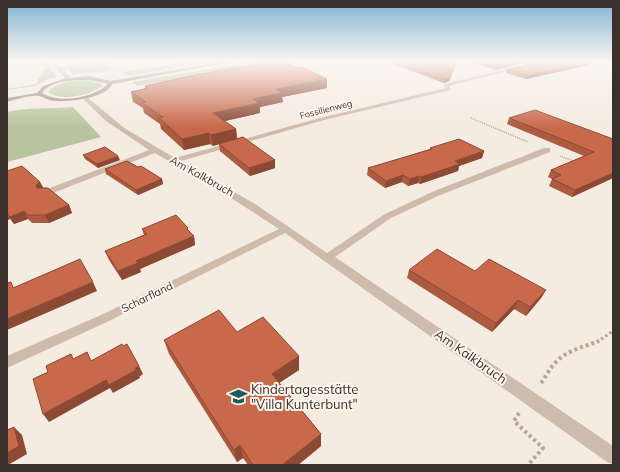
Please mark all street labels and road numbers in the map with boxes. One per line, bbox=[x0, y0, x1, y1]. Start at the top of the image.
street label: Fossilienweg bbox=[299, 97, 353, 121]
street label: Am Kalkbruch bbox=[167, 153, 237, 199]
street label: Scharfland bbox=[119, 279, 175, 315]
street label: Am Kalkbruch bbox=[432, 325, 510, 387]

